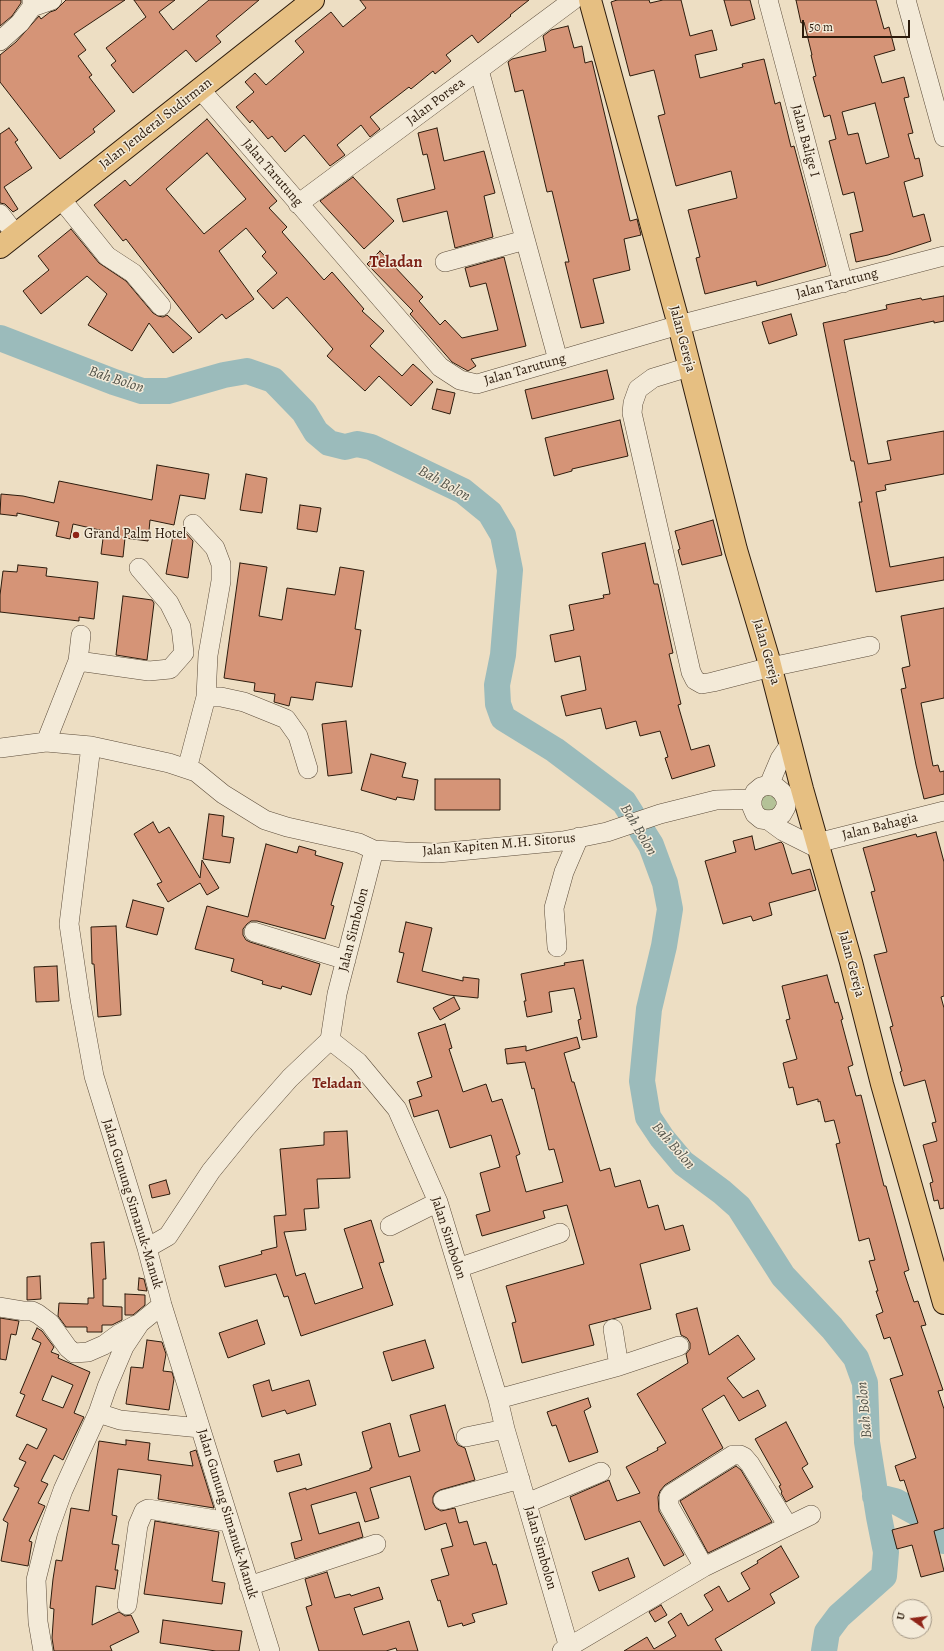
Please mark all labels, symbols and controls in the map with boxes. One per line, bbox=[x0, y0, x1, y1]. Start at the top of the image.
scale bar bbox=[804, 12, 912, 38]
text: 50 m bbox=[809, 19, 833, 35]
street label: Jalan Jenderal Sudirman bbox=[96, 75, 216, 173]
street label: Jalan Porsea bbox=[403, 75, 469, 129]
street label: Jalan Balige I bbox=[787, 103, 823, 179]
street label: Jalan Tarutung bbox=[238, 136, 306, 210]
district label: Teladan bbox=[370, 253, 422, 273]
street label: Jalan Tarutung bbox=[794, 265, 880, 303]
street label: Jalan Gereja bbox=[665, 304, 699, 374]
street label: Jalan Tarutung bbox=[482, 350, 568, 390]
water label: Bah Bolon bbox=[86, 363, 146, 397]
water label: Bah Bolon bbox=[415, 462, 473, 506]
place label: Grand Palm Hotel bbox=[84, 527, 186, 543]
marker: Grand Palm Hotel bbox=[71, 530, 81, 540]
street label: Jalan Gereja bbox=[749, 617, 783, 687]
water label: Bah Bolon bbox=[616, 801, 660, 859]
street label: Jalan Bahagia bbox=[840, 809, 920, 845]
street label: Jalan Kapiten M.H. Sitorus bbox=[422, 830, 576, 860]
street label: Jalan Simbolon bbox=[335, 886, 373, 974]
street label: Jalan Gereja bbox=[834, 929, 868, 999]
district label: Teladan bbox=[312, 1075, 362, 1093]
street label: Jalan Gunung Simanuk-Manuk bbox=[98, 1117, 166, 1291]
water label: Bah Bolon bbox=[648, 1119, 698, 1173]
street label: Jalan Simbolon bbox=[427, 1194, 469, 1282]
water label: Bah Bolon bbox=[854, 1381, 876, 1439]
street label: Jalan Gunung Simanuk-Manuk bbox=[193, 1427, 261, 1601]
street label: Jalan Simbolon bbox=[520, 1504, 560, 1592]
north arrow bbox=[892, 1599, 932, 1639]
text: U bbox=[893, 1611, 909, 1622]

